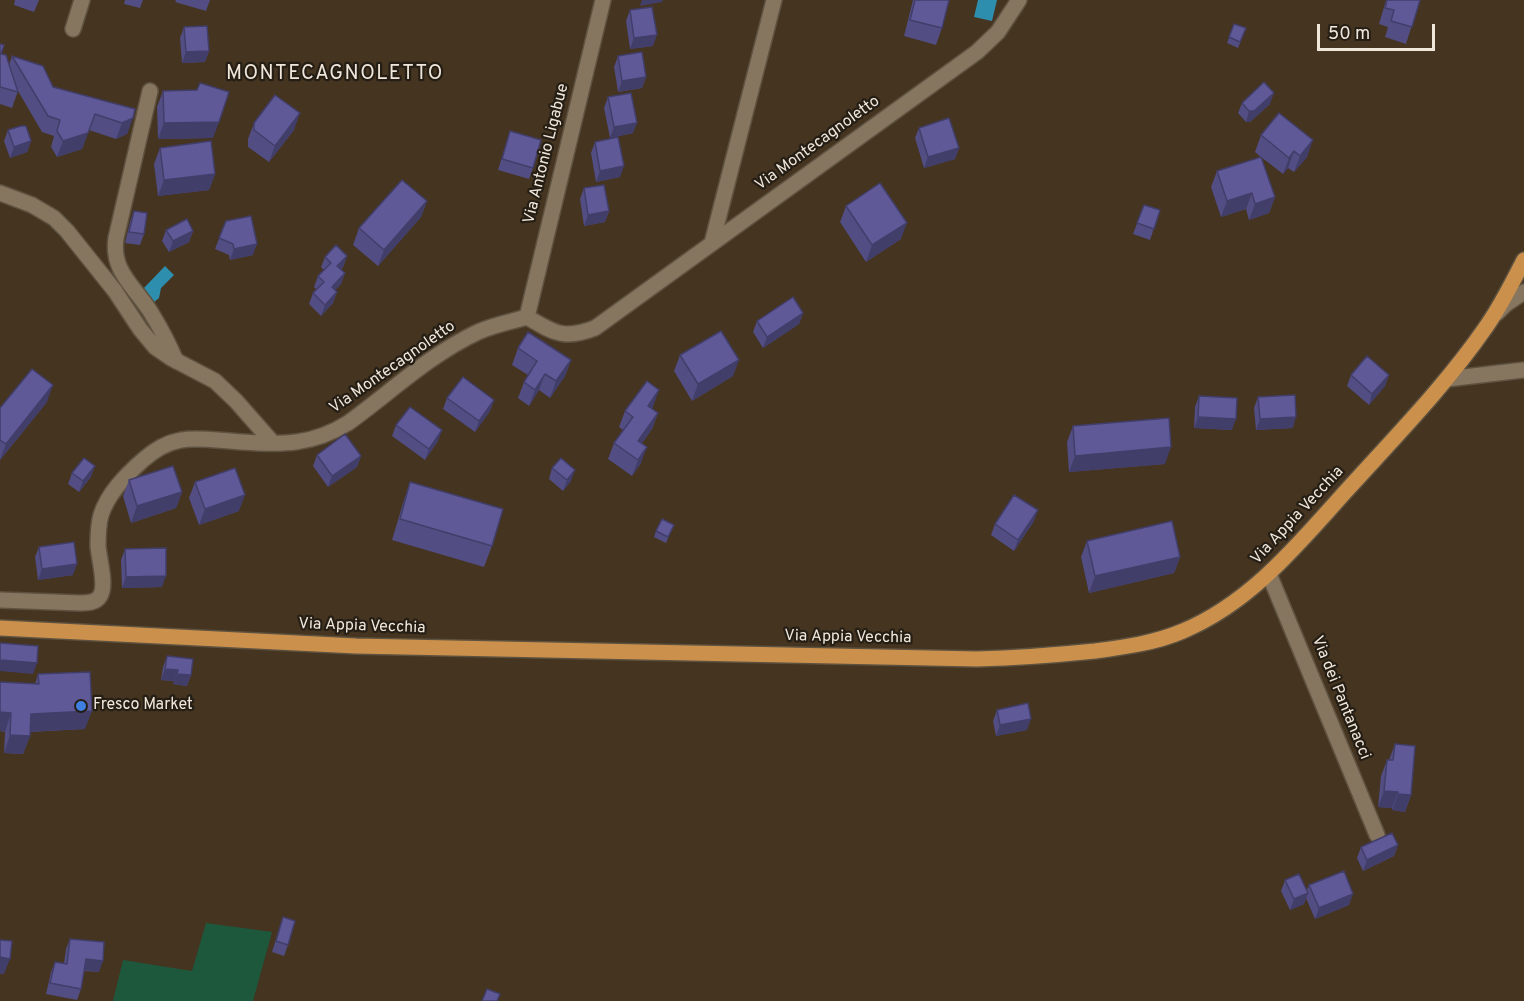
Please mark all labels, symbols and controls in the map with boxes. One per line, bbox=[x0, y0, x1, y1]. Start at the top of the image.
scale bar bbox=[1320, 12, 1438, 50]
text: 50 m bbox=[1328, 23, 1370, 46]
district label: MONTECAGNOLETTO bbox=[226, 63, 444, 87]
street label: Via Antonio Ligabue bbox=[520, 82, 574, 226]
street label: Via Montecagnoletto bbox=[752, 92, 884, 196]
street label: Via Montecagnoletto bbox=[326, 317, 460, 419]
street label: Via Appia Vecchia bbox=[1248, 463, 1348, 569]
street label: Via Appia Vecchia bbox=[298, 615, 426, 639]
street label: Via Appia Vecchia bbox=[784, 627, 912, 649]
street label: Via dei Pantanacci bbox=[1306, 633, 1374, 763]
place label: Fresco Market bbox=[93, 696, 193, 716]
marker: Fresco Market bbox=[74, 699, 88, 713]

